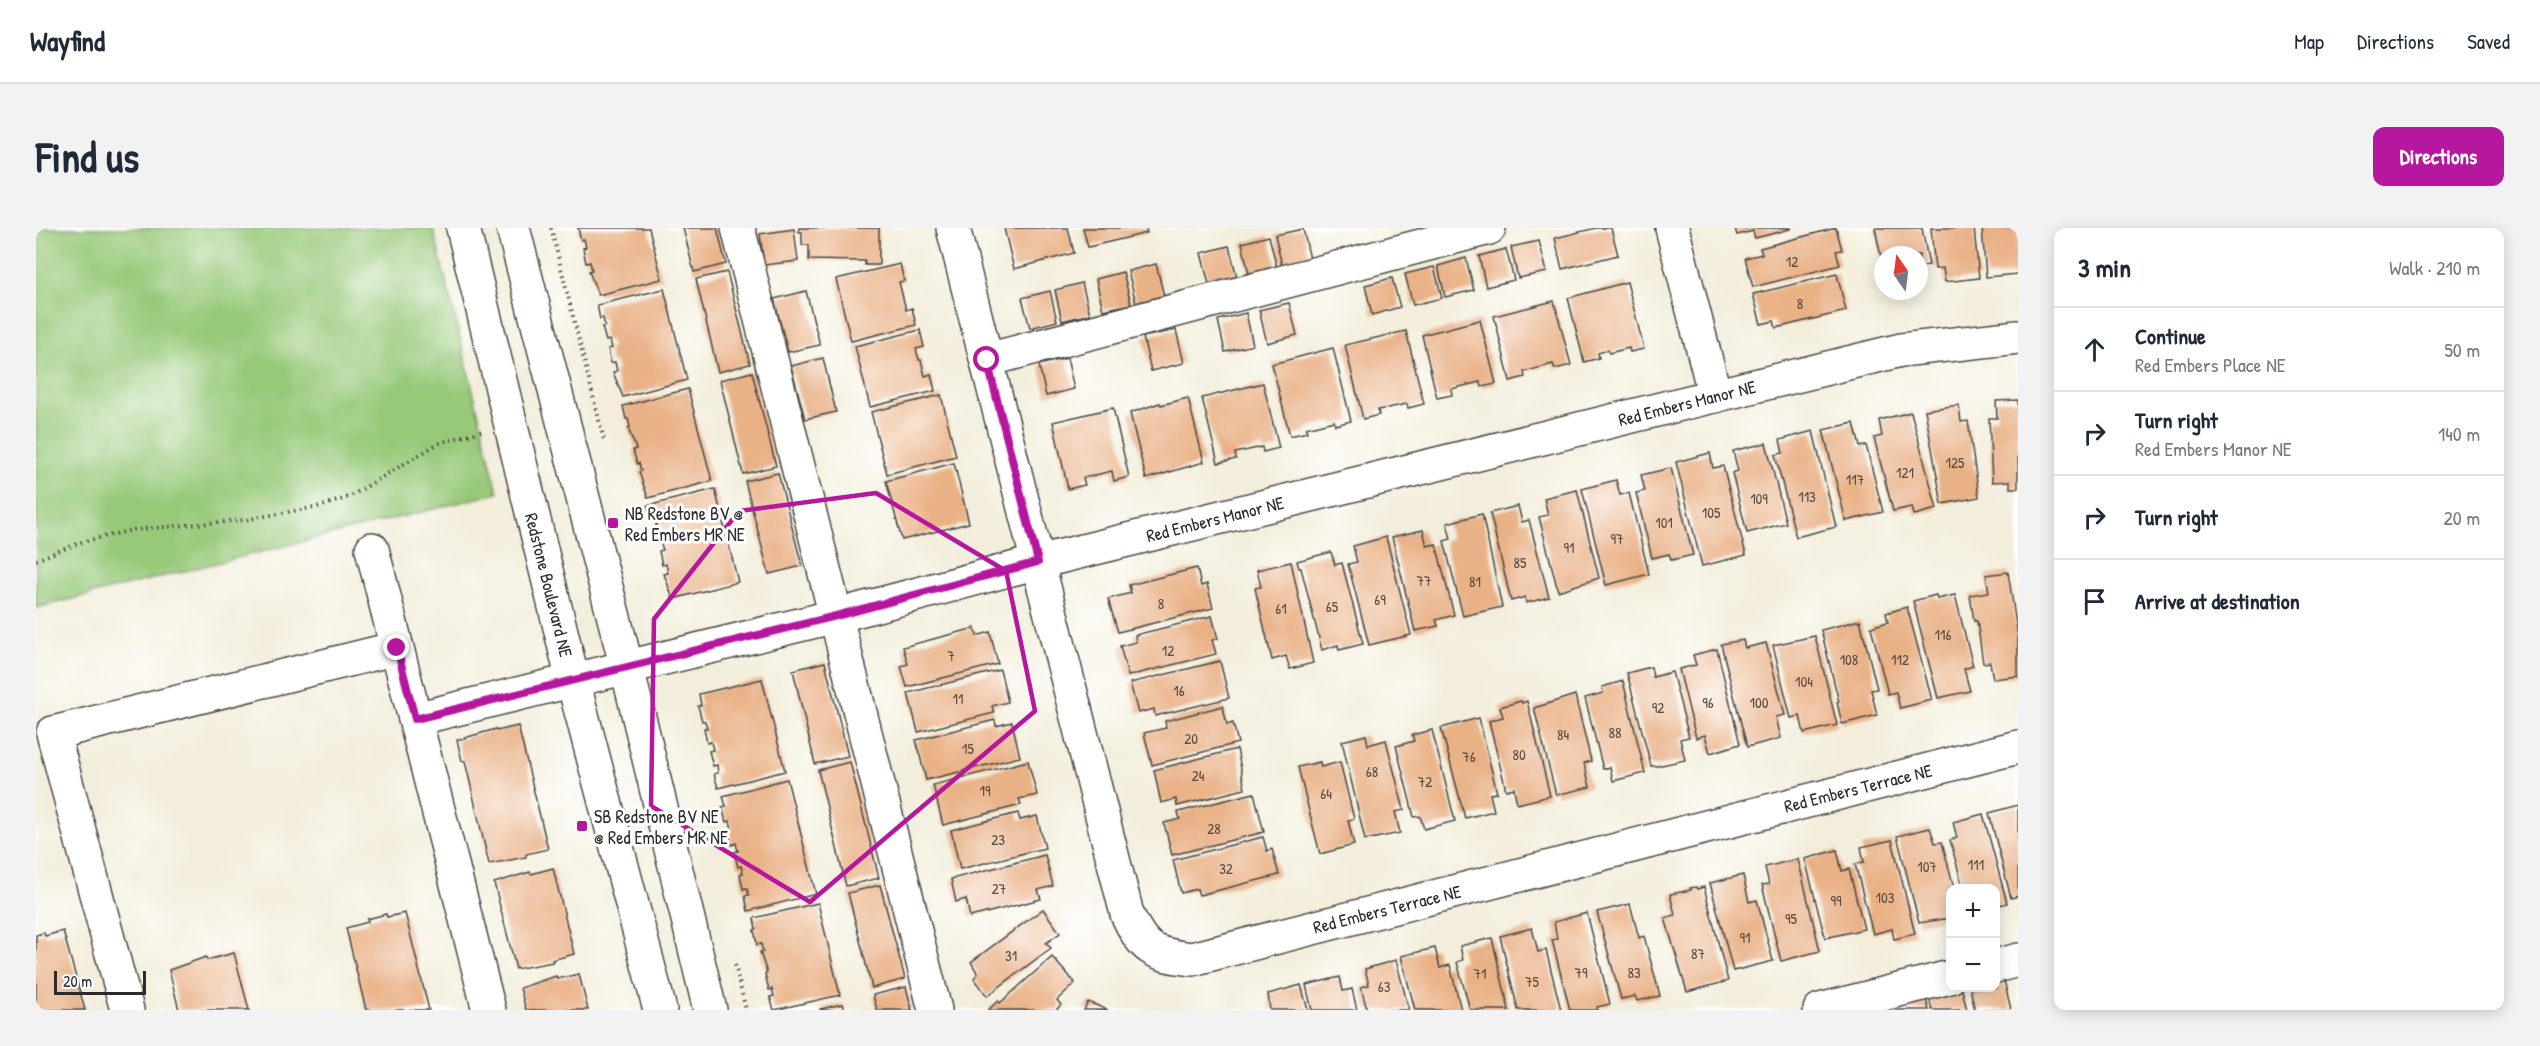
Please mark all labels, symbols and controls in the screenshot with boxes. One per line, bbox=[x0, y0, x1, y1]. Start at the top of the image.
text: Wayfind bbox=[30, 22, 105, 60]
text: Map bbox=[2294, 27, 2324, 56]
text: Directions bbox=[2357, 27, 2434, 56]
text: Saved bbox=[2467, 27, 2510, 56]
button: Directions bbox=[2373, 127, 2504, 186]
text: Find us bbox=[36, 128, 139, 185]
north arrow bbox=[1874, 246, 1928, 300]
text: 3 min bbox=[2078, 250, 2131, 285]
house number: 12 bbox=[1786, 251, 1798, 272]
text: Walk · 210 m bbox=[2389, 254, 2480, 281]
house number: 8 bbox=[1797, 293, 1803, 314]
text: Continue bbox=[2135, 321, 2206, 351]
icon: ahead bbox=[2078, 333, 2111, 366]
text: 50 m bbox=[2444, 336, 2480, 363]
route start bbox=[973, 346, 999, 372]
text: Red Embers Place NE bbox=[2135, 351, 2286, 378]
street label: Red Embers Manor NE bbox=[1616, 374, 1758, 432]
text: Turn right bbox=[2135, 405, 2218, 435]
icon: right bbox=[2078, 417, 2111, 450]
text: 140 m bbox=[2438, 420, 2480, 447]
text: Red Embers Manor NE bbox=[2135, 435, 2292, 462]
house number: 125 bbox=[1946, 452, 1965, 473]
house number: 121 bbox=[1896, 462, 1914, 483]
house number: 117 bbox=[1846, 469, 1864, 490]
house number: 113 bbox=[1798, 486, 1816, 507]
house number: 109 bbox=[1750, 488, 1768, 509]
street label: Red Embers Manor NE bbox=[1144, 490, 1286, 548]
place label: NB Redstone BV @ Red Embers MR NE bbox=[625, 501, 745, 547]
icon: right bbox=[2078, 501, 2111, 534]
house number: 105 bbox=[1702, 502, 1721, 523]
text: Turn right bbox=[2135, 502, 2218, 532]
text: 20 m bbox=[2443, 504, 2480, 531]
street label: Redstone Boulevard NE bbox=[519, 510, 579, 660]
house number: 101 bbox=[1655, 512, 1673, 533]
marker: NB Redstone BV @ Red Embers MR NE bbox=[606, 516, 620, 530]
house number: 97 bbox=[1611, 528, 1623, 549]
house number: 91 bbox=[1564, 537, 1574, 558]
house number: 85 bbox=[1514, 552, 1527, 573]
house number: 77 bbox=[1417, 570, 1431, 591]
house number: 81 bbox=[1469, 571, 1481, 592]
icon: arrive bbox=[2078, 585, 2111, 618]
text: Arrive at destination bbox=[2135, 586, 2300, 616]
house number: 69 bbox=[1374, 589, 1386, 610]
house number: 8 bbox=[1158, 593, 1164, 614]
house number: 65 bbox=[1326, 596, 1339, 617]
house number: 61 bbox=[1275, 598, 1287, 619]
house number: 116 bbox=[1935, 624, 1951, 645]
route end bbox=[383, 634, 409, 660]
house number: 12 bbox=[1162, 640, 1174, 661]
house number: 7 bbox=[947, 645, 955, 666]
house number: 108 bbox=[1840, 649, 1858, 670]
house number: 112 bbox=[1891, 649, 1909, 670]
house number: 104 bbox=[1795, 671, 1813, 692]
house number: 16 bbox=[1173, 680, 1185, 701]
house number: 11 bbox=[953, 688, 963, 709]
house number: 96 bbox=[1702, 692, 1714, 713]
house number: 100 bbox=[1750, 692, 1769, 713]
house number: 92 bbox=[1652, 697, 1664, 718]
house number: 88 bbox=[1609, 722, 1622, 743]
house number: 84 bbox=[1557, 724, 1569, 745]
house number: 20 bbox=[1184, 728, 1198, 749]
house number: 15 bbox=[962, 738, 975, 759]
house number: 80 bbox=[1512, 744, 1526, 765]
house number: 76 bbox=[1462, 746, 1476, 767]
street label: Red Embers Terrace NE bbox=[1781, 758, 1935, 818]
house number: 68 bbox=[1366, 761, 1378, 782]
house number: 24 bbox=[1192, 765, 1205, 786]
house number: 72 bbox=[1418, 771, 1432, 792]
house number: 19 bbox=[980, 780, 991, 801]
house number: 64 bbox=[1320, 783, 1332, 804]
place label: SB Redstone BV NE @ Red Embers MR NE bbox=[594, 804, 728, 850]
house number: 28 bbox=[1207, 818, 1221, 839]
marker: SB Redstone BV NE @ Red Embers MR NE bbox=[575, 819, 589, 833]
house number: 23 bbox=[991, 829, 1005, 850]
house number: 111 bbox=[1968, 854, 1984, 875]
house number: 107 bbox=[1917, 856, 1937, 877]
house number: 32 bbox=[1219, 858, 1233, 879]
house number: 27 bbox=[992, 878, 1006, 899]
street label: Red Embers Terrace NE bbox=[1310, 879, 1464, 939]
map controls bbox=[1946, 884, 2000, 992]
button: + bbox=[1946, 884, 2000, 938]
house number: 103 bbox=[1876, 887, 1895, 908]
house number: 99 bbox=[1830, 890, 1842, 911]
house number: 95 bbox=[1785, 908, 1798, 929]
house number: 91 bbox=[1740, 927, 1750, 948]
button: − bbox=[1946, 938, 2000, 992]
house number: 87 bbox=[1691, 943, 1705, 964]
house number: 31 bbox=[1005, 945, 1017, 966]
house number: 79 bbox=[1575, 962, 1588, 983]
house number: 83 bbox=[1627, 962, 1641, 983]
house number: 71 bbox=[1474, 963, 1486, 984]
scale bar bbox=[54, 968, 146, 996]
text: 20 m bbox=[63, 970, 92, 992]
house number: 75 bbox=[1525, 971, 1540, 992]
house number: 63 bbox=[1378, 976, 1391, 997]

